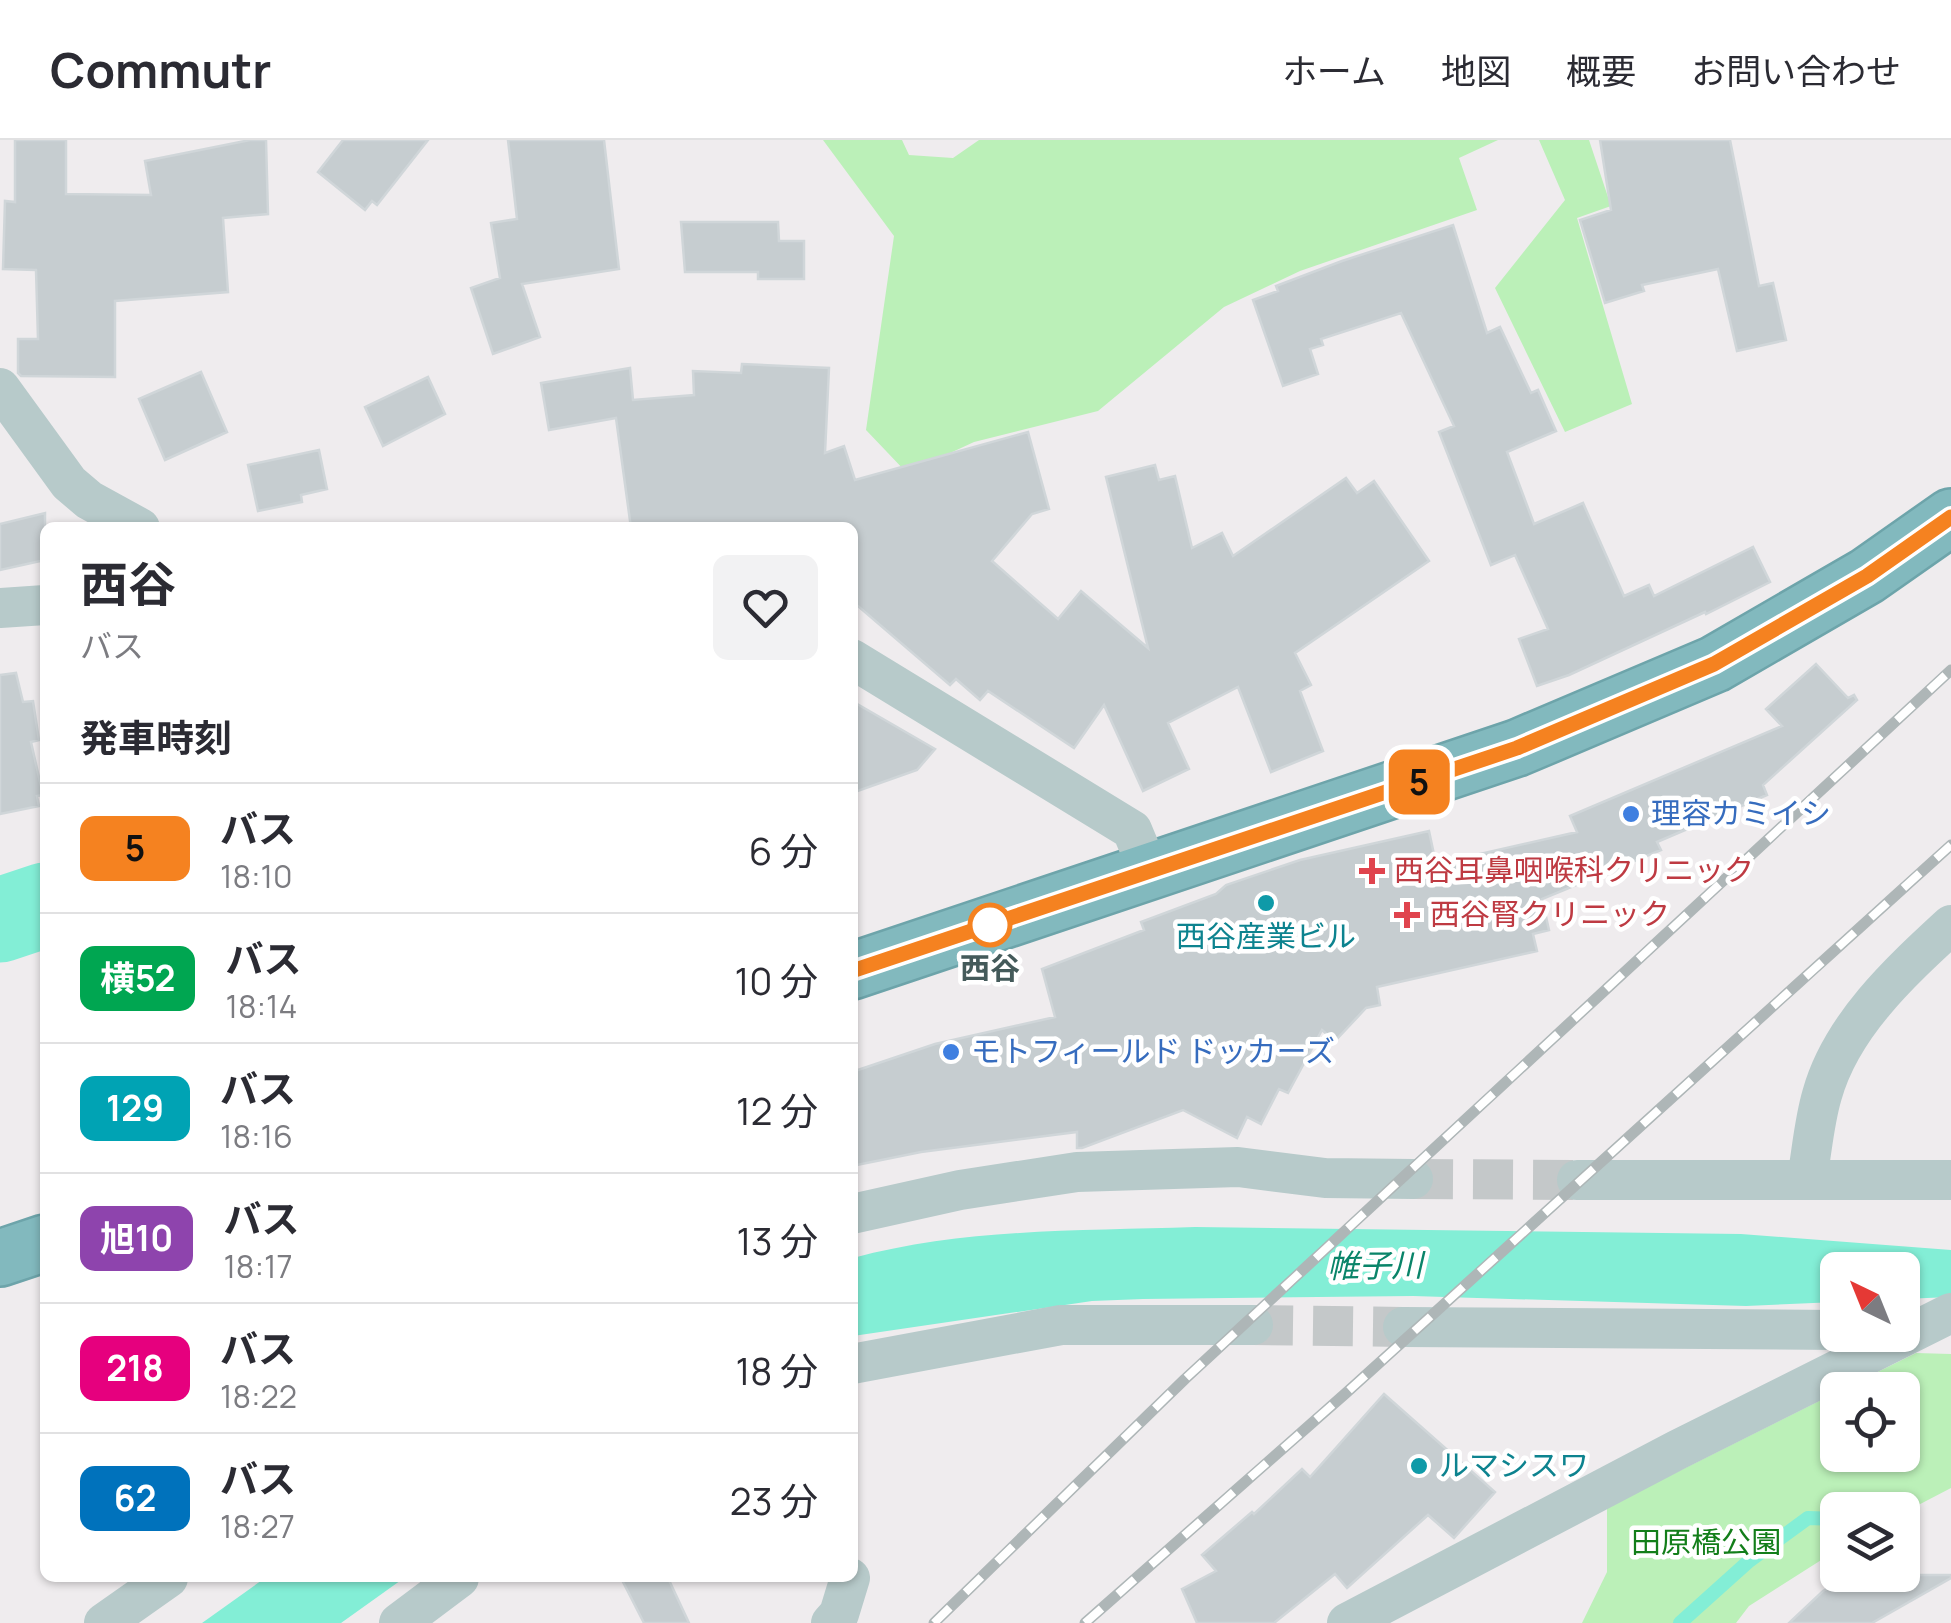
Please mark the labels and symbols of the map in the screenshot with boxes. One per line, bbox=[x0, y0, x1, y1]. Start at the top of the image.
line badge: 5 bbox=[1386, 750, 1452, 814]
place label: 理容カミイシ bbox=[1651, 792, 1831, 833]
marker: 理容カミイシ bbox=[1620, 803, 1642, 825]
place label: 西谷耳鼻咽喉科クリニック bbox=[1394, 849, 1754, 890]
marker: 西谷耳鼻咽喉科クリニック bbox=[1359, 858, 1385, 884]
marker: 西谷産業ビル bbox=[1255, 892, 1277, 914]
place label: 西谷腎クリニック bbox=[1430, 893, 1670, 934]
marker: 西谷腎クリニック bbox=[1394, 902, 1420, 928]
marker: 西谷 bbox=[969, 904, 1011, 946]
place label: 西谷産業ビル bbox=[1176, 915, 1356, 956]
place label: 西谷 bbox=[960, 947, 1020, 988]
place label: モトフィールド ドッカーズ bbox=[971, 1030, 1335, 1071]
marker: モトフィールド ドッカーズ bbox=[940, 1041, 962, 1063]
water label: 帷子川 bbox=[1327, 1242, 1426, 1288]
north arrow bbox=[1820, 1252, 1920, 1352]
place label: ルマシスワ bbox=[1439, 1444, 1589, 1485]
marker: ルマシスワ bbox=[1408, 1455, 1430, 1477]
park label: 田原橋公園 bbox=[1631, 1521, 1781, 1562]

